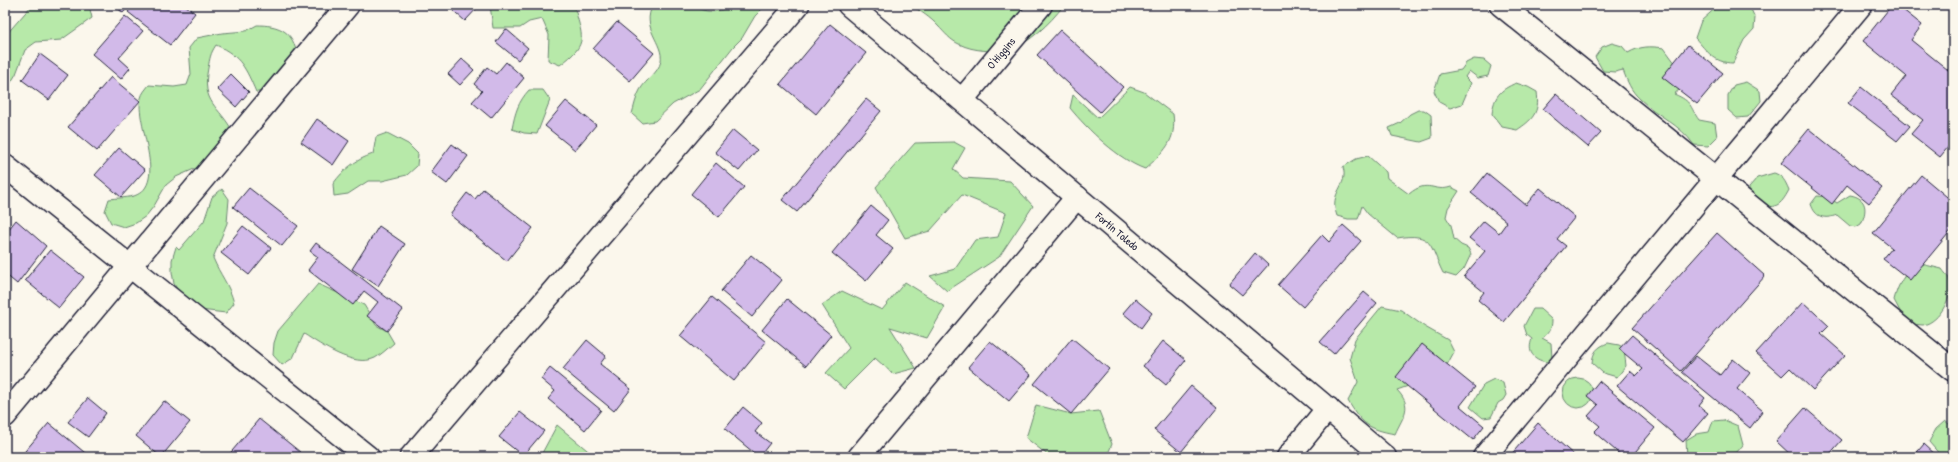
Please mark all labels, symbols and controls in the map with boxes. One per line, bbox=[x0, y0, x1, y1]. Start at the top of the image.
street label: O'Higgins bbox=[984, 34, 1018, 72]
street label: Fortín Toledo bbox=[1092, 208, 1142, 254]

